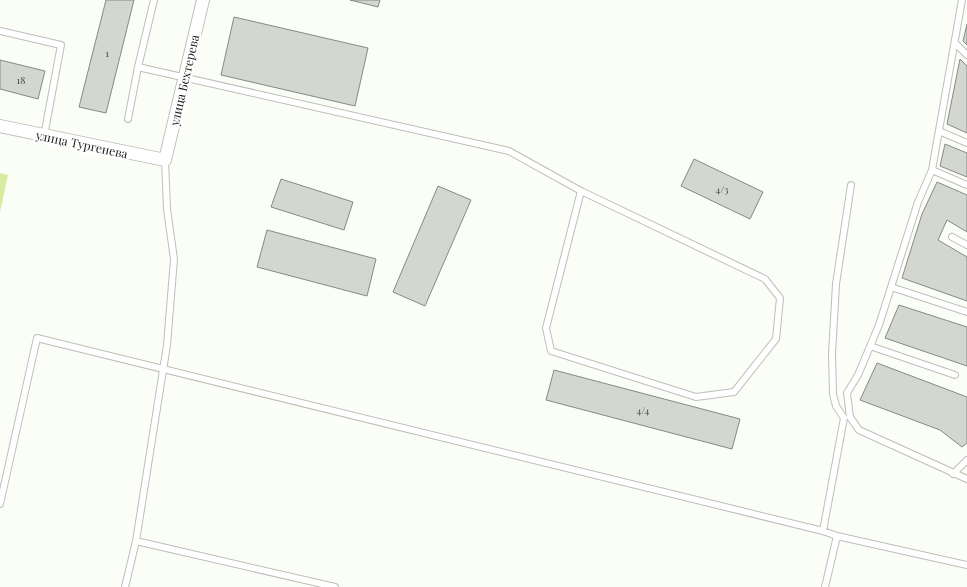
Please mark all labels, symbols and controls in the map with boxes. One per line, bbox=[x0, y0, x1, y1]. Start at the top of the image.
street label: улица Бехтерева bbox=[166, 33, 202, 128]
house number: 1 bbox=[105, 46, 109, 60]
house number: 18 bbox=[17, 73, 25, 87]
street label: улица Тургенева bbox=[34, 126, 129, 162]
house number: 4/3 bbox=[716, 182, 729, 196]
house number: 4/4 bbox=[637, 403, 650, 417]

